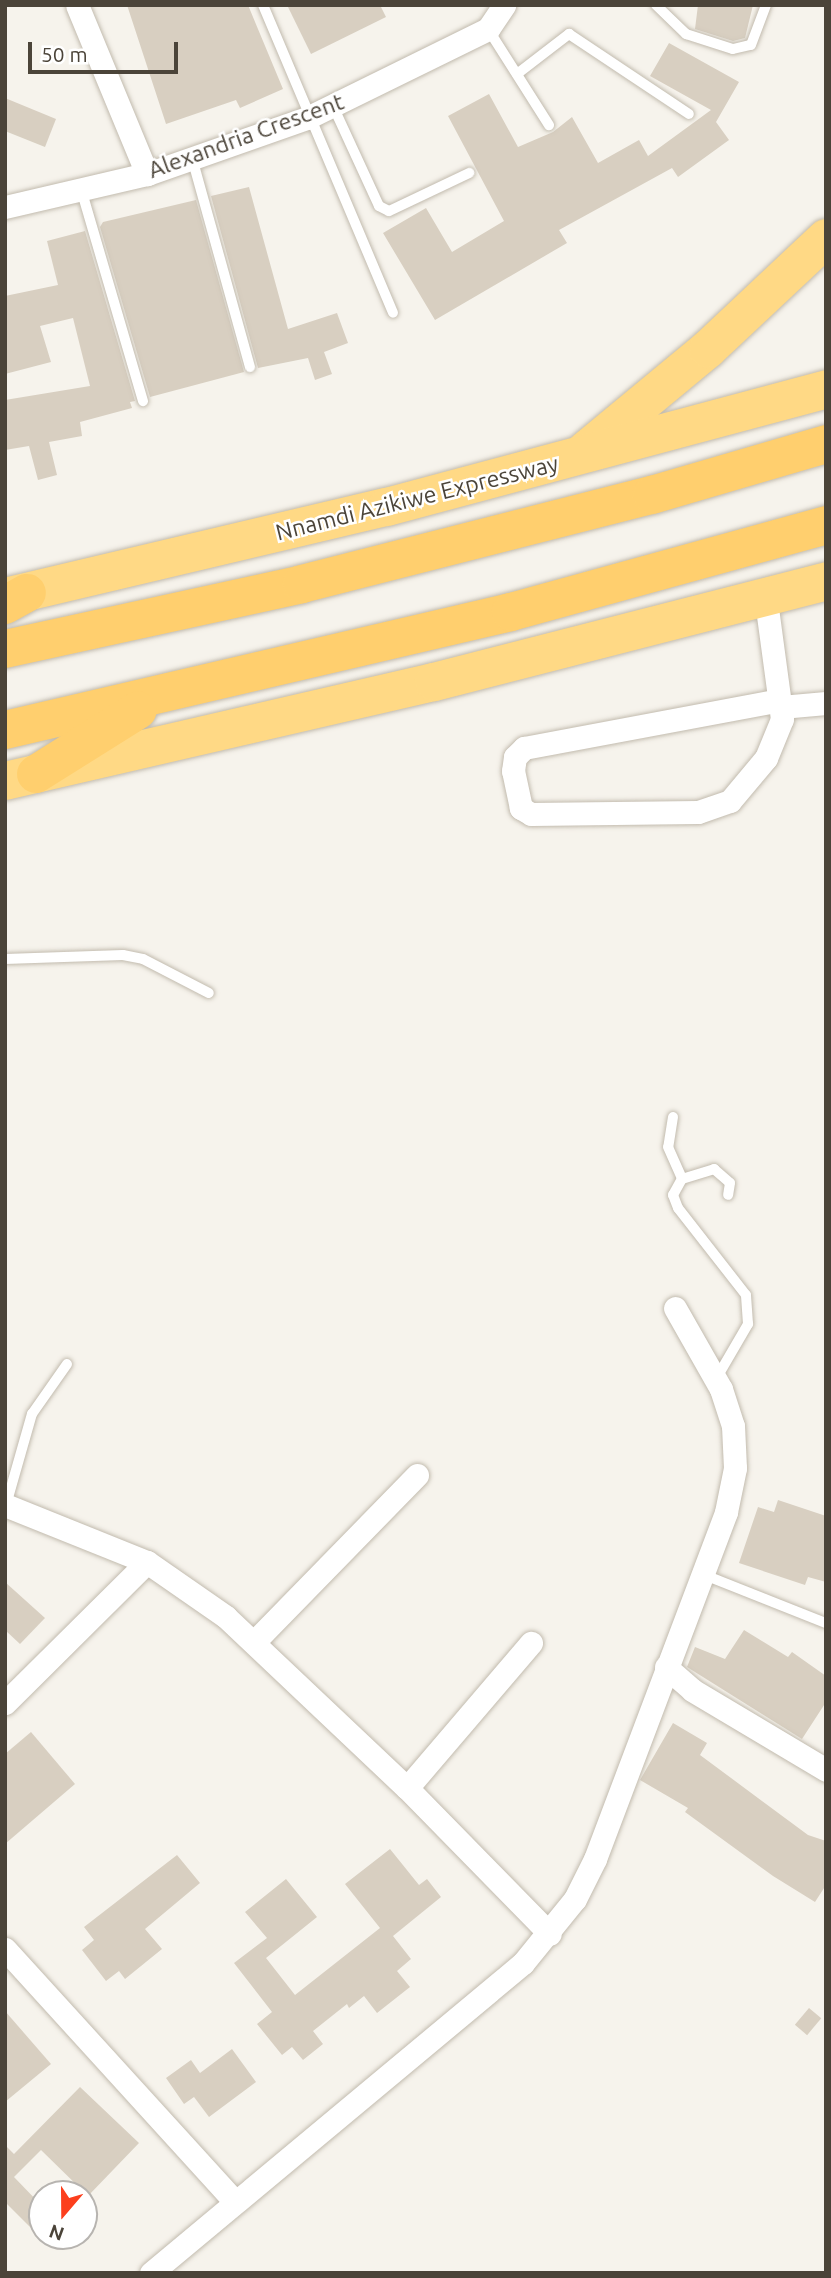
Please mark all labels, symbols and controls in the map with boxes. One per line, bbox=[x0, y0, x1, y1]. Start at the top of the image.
scale bar bbox=[32, 28, 182, 72]
text: 50 m bbox=[41, 42, 88, 66]
street label: Alexandria Crescent bbox=[144, 88, 348, 184]
street label: Nnamdi Azikiwe Expressway bbox=[273, 450, 561, 546]
north arrow bbox=[28, 2180, 98, 2250]
text: N bbox=[46, 2220, 67, 2246]

